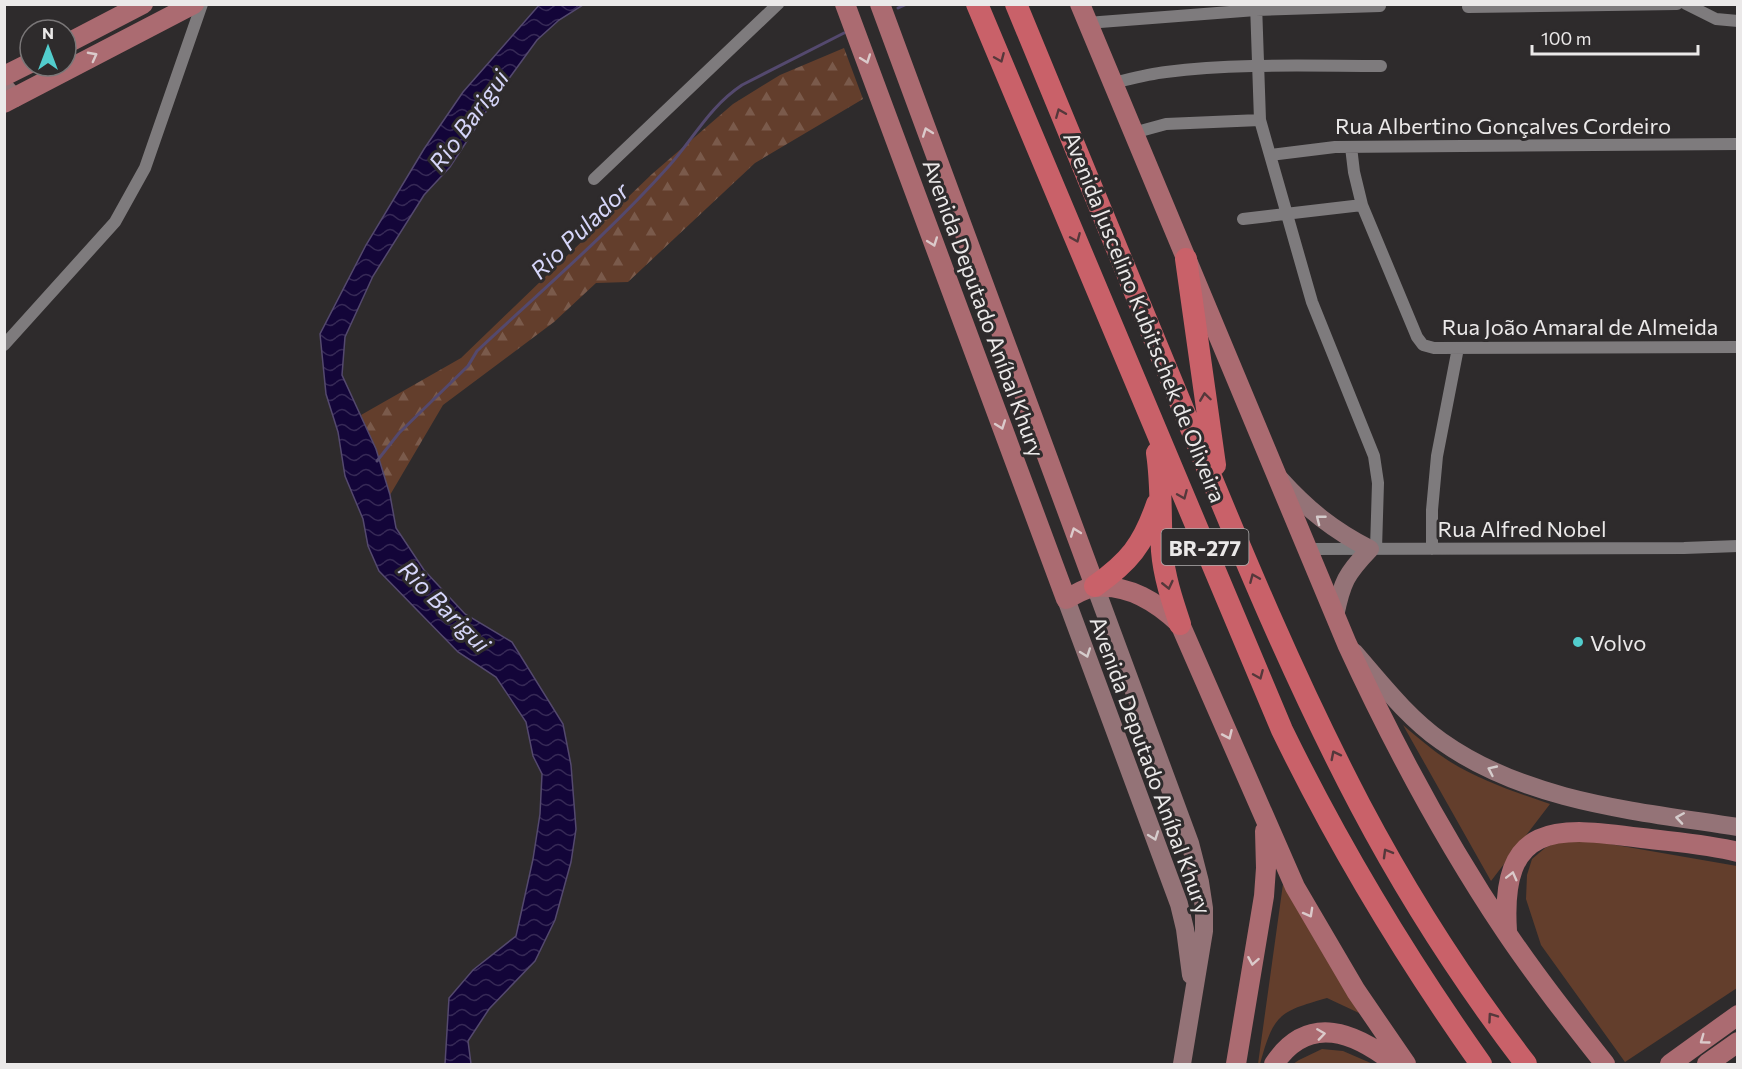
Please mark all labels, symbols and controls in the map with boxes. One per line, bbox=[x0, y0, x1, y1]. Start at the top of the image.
north arrow bbox=[18, 18, 78, 78]
scale bar bbox=[1532, 18, 1698, 56]
text: N bbox=[42, 23, 54, 42]
text: 100 m bbox=[1541, 27, 1591, 49]
one-way arrow bbox=[87, 52, 98, 63]
one-way arrow bbox=[993, 52, 1005, 63]
one-way arrow bbox=[858, 53, 871, 64]
water label: Rio Barigui bbox=[422, 63, 515, 176]
one-way arrow bbox=[1055, 108, 1067, 119]
street label: Rua Albertino Gonçalves Cordeiro bbox=[1335, 112, 1671, 139]
one-way arrow bbox=[922, 127, 934, 138]
street label: Avenida Juscelino Kubitschek de Oliveira bbox=[1058, 128, 1232, 506]
street label: Avenida Deputado Aníbal Khury bbox=[917, 155, 1051, 461]
water label: Rio Pulador bbox=[524, 175, 635, 284]
one-way arrow bbox=[1068, 232, 1080, 243]
one-way arrow bbox=[926, 236, 939, 247]
street label: Rua João Amaral de Almeida bbox=[1442, 313, 1718, 340]
one-way arrow bbox=[1200, 392, 1212, 402]
one-way arrow bbox=[994, 419, 1007, 430]
one-way arrow bbox=[1176, 489, 1188, 500]
one-way arrow bbox=[1316, 515, 1327, 526]
street label: Rua Alfred Nobel bbox=[1438, 515, 1606, 542]
one-way arrow bbox=[1069, 527, 1082, 537]
road number: BR-277 bbox=[1162, 529, 1248, 565]
water label: Rio Barigui bbox=[393, 554, 497, 658]
one-way arrow bbox=[1249, 573, 1261, 584]
one-way arrow bbox=[1161, 579, 1174, 589]
street label: Avenida Deputado Aníbal Khury bbox=[1084, 612, 1218, 918]
place label: Volvo bbox=[1590, 629, 1646, 656]
marker: Volvo bbox=[1571, 635, 1585, 649]
one-way arrow bbox=[1079, 647, 1091, 658]
one-way arrow bbox=[1251, 669, 1263, 680]
one-way arrow bbox=[1221, 729, 1233, 740]
one-way arrow bbox=[1330, 751, 1342, 762]
one-way arrow bbox=[1487, 765, 1498, 777]
one-way arrow bbox=[1675, 812, 1684, 824]
one-way arrow bbox=[1147, 830, 1159, 841]
one-way arrow bbox=[1382, 849, 1394, 859]
one-way arrow bbox=[1504, 871, 1517, 881]
one-way arrow bbox=[1302, 907, 1313, 917]
one-way arrow bbox=[1248, 956, 1260, 966]
one-way arrow bbox=[1488, 1013, 1499, 1024]
one-way arrow bbox=[1317, 1029, 1326, 1041]
one-way arrow bbox=[1700, 1033, 1711, 1044]

